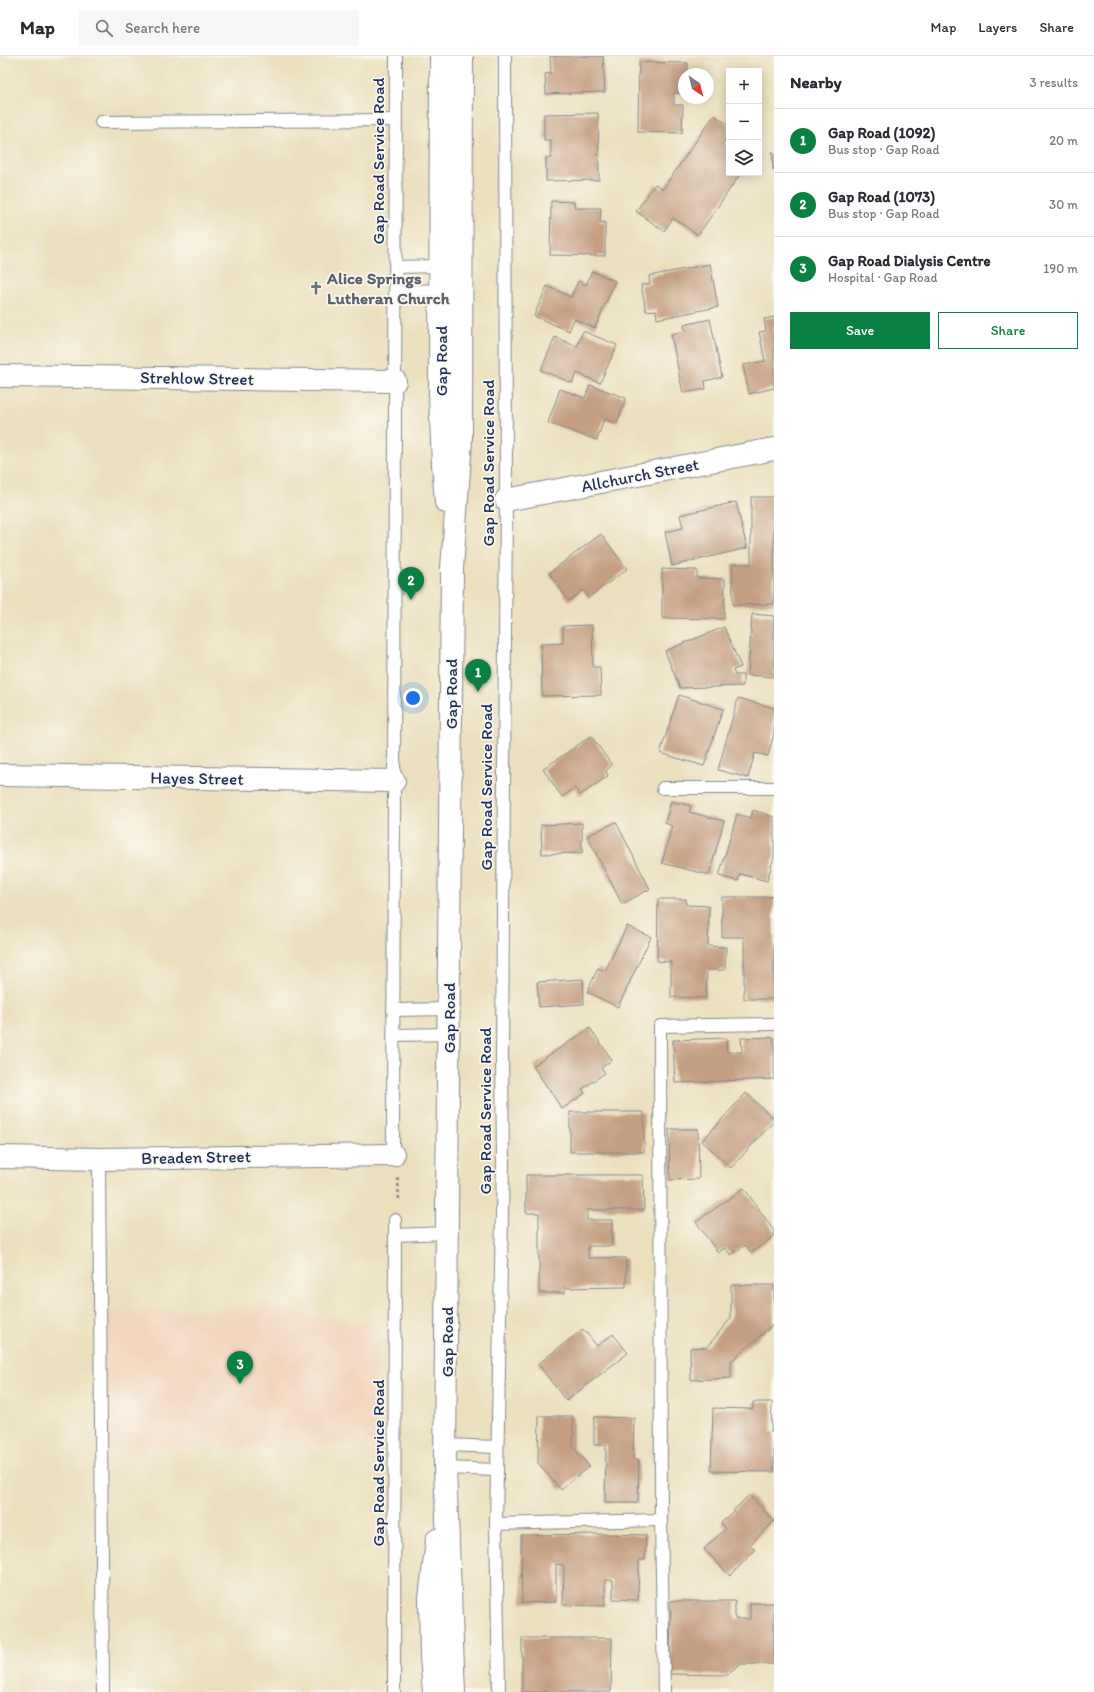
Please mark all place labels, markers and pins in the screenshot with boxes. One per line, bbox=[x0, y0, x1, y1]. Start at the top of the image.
place label: Alice Springs Lutheran Church bbox=[326, 268, 450, 308]
church icon: Alice Springs Lutheran Church bbox=[308, 280, 324, 296]
pin: 2 bbox=[398, 567, 424, 600]
pin: 1 bbox=[465, 659, 491, 692]
pin: 3 bbox=[227, 1351, 253, 1384]

